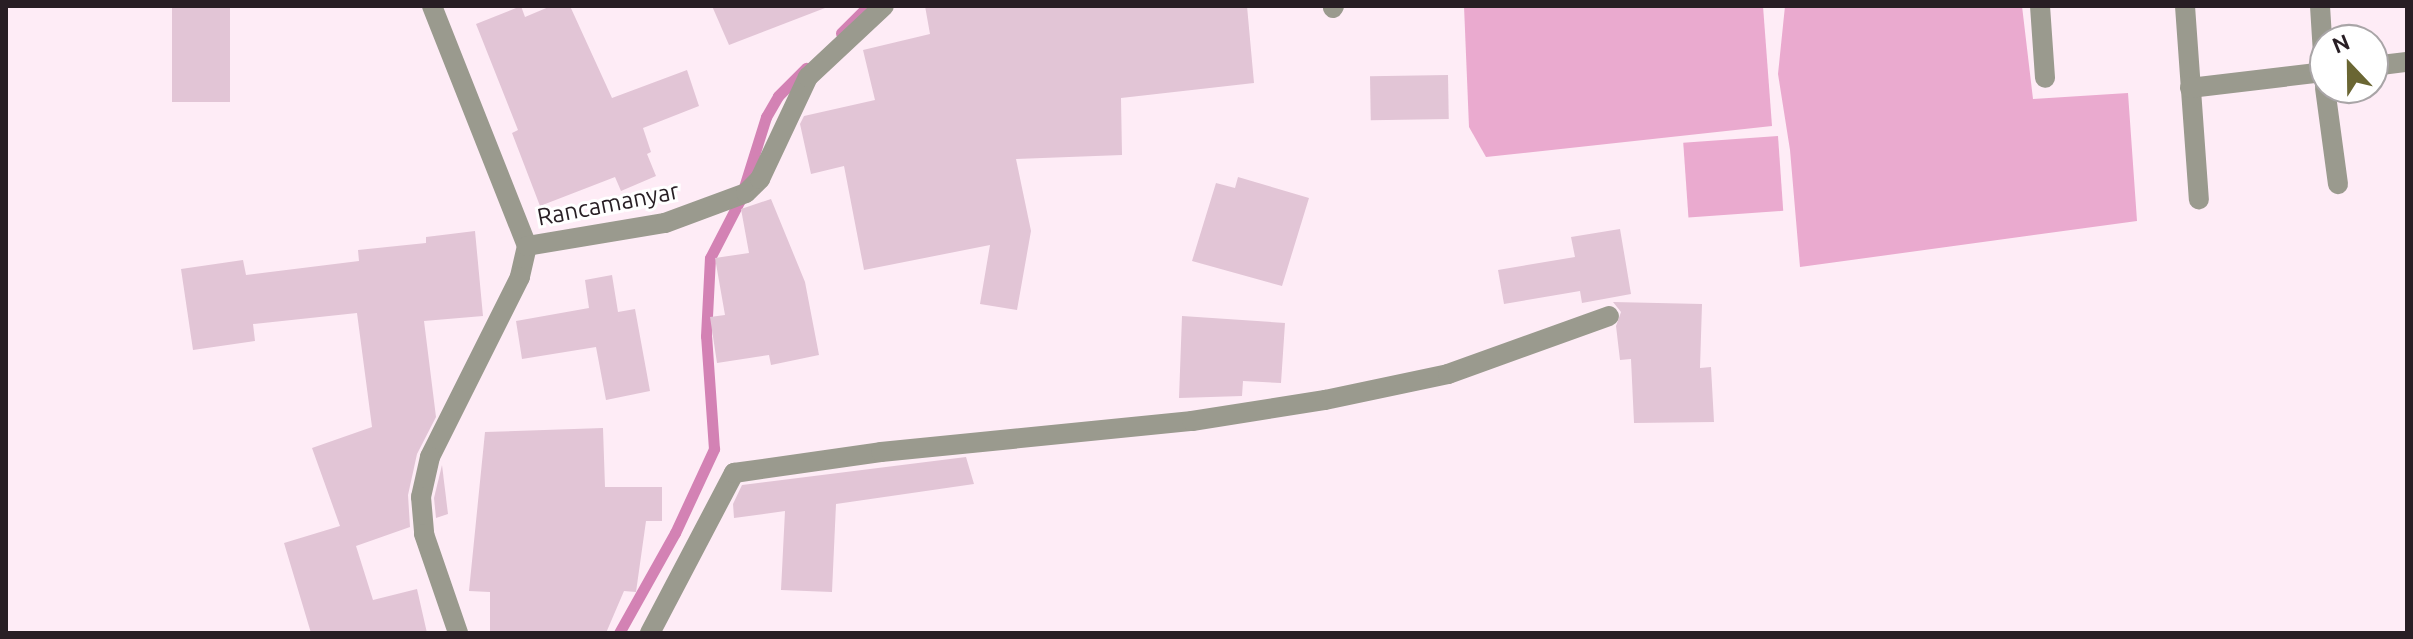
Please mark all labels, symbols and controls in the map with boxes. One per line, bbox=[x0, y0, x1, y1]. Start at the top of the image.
north arrow bbox=[2309, 24, 2389, 104]
text: N bbox=[2328, 28, 2353, 58]
street label: Rancamanyar bbox=[535, 176, 681, 232]

